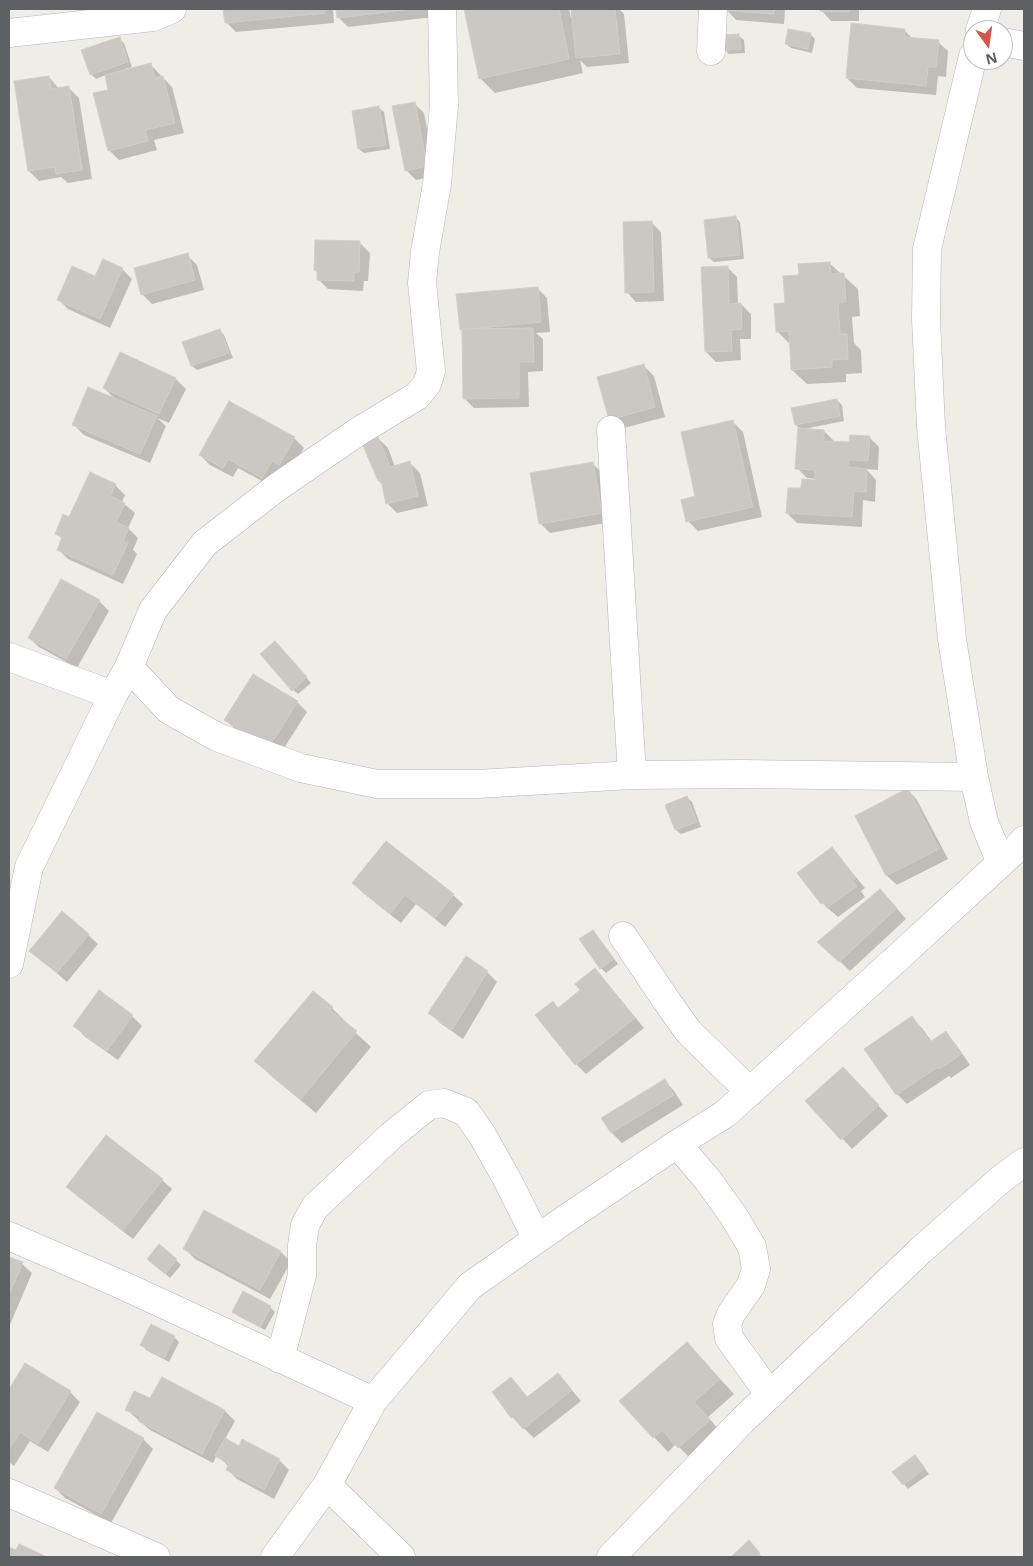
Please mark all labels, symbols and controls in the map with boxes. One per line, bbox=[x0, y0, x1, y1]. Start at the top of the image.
north arrow bbox=[963, 20, 1013, 70]
text: N bbox=[984, 48, 999, 70]

